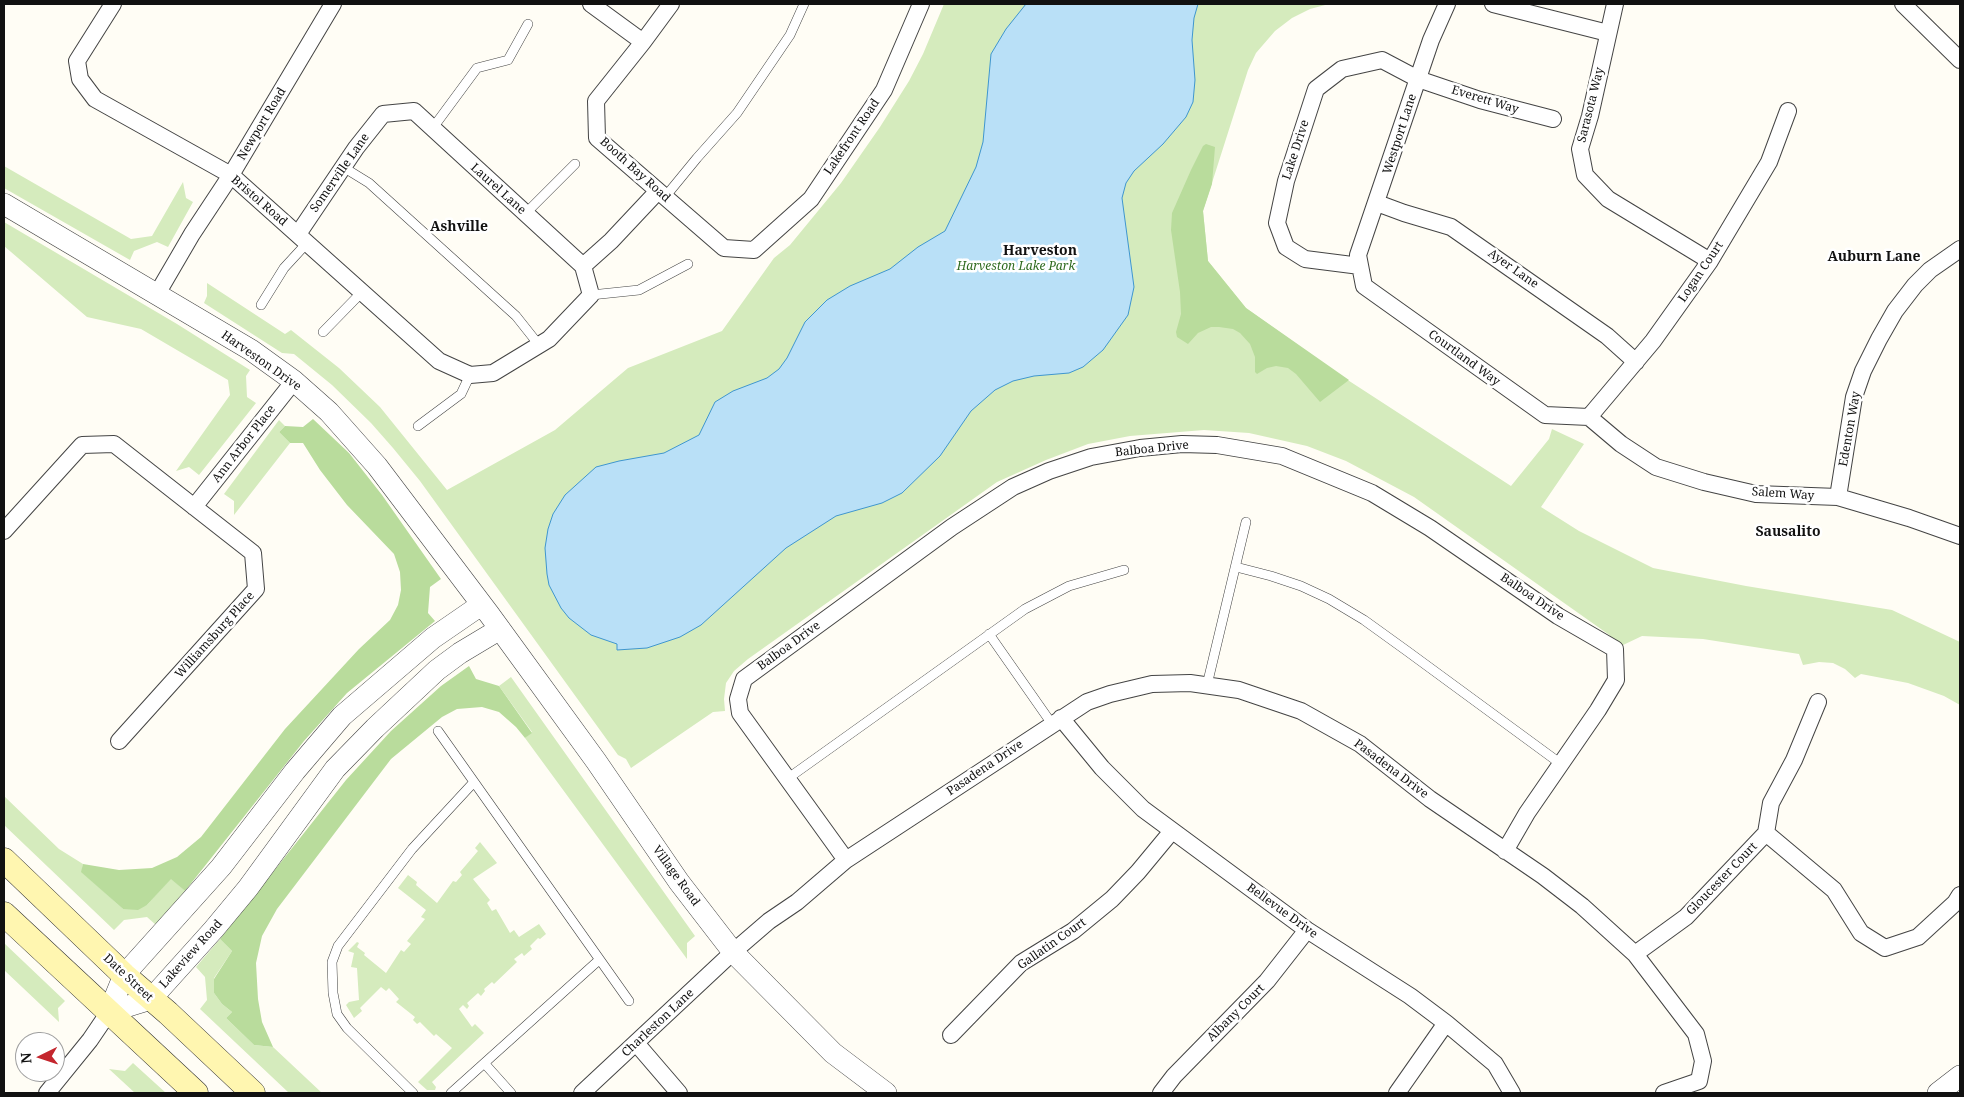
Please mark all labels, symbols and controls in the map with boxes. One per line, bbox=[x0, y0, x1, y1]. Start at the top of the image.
street label: Sarasota Way bbox=[1575, 66, 1607, 144]
street label: Everett Way bbox=[1450, 83, 1520, 117]
street label: Newport Road bbox=[235, 85, 289, 163]
street label: Westport Lane bbox=[1380, 92, 1420, 176]
street label: Lakefront Road bbox=[821, 96, 883, 178]
street label: Lake Drive bbox=[1280, 118, 1312, 182]
street label: Somerville Lane bbox=[307, 131, 373, 215]
street label: Booth Bay Road bbox=[597, 135, 673, 205]
street label: Laurel Lane bbox=[467, 161, 529, 217]
street label: Bristol Road bbox=[228, 173, 290, 229]
district label: Ashville bbox=[430, 219, 488, 235]
street label: Logan Court bbox=[1675, 239, 1727, 305]
district label: Harveston bbox=[1003, 243, 1077, 259]
street label: Ayer Lane bbox=[1485, 246, 1541, 292]
district label: Auburn Lane bbox=[1827, 249, 1921, 265]
park label: Harveston Lake Park bbox=[957, 260, 1075, 274]
street label: Courtland Way bbox=[1425, 327, 1503, 389]
street label: Harveston Drive bbox=[218, 328, 304, 394]
street label: Edenton Way bbox=[1836, 390, 1864, 468]
street label: Ann Arbor Place bbox=[209, 402, 279, 486]
street label: Balboa Drive bbox=[1114, 438, 1190, 460]
street label: Salem Way bbox=[1751, 485, 1815, 503]
district label: Sausalito bbox=[1755, 524, 1821, 540]
street label: Balboa Drive bbox=[1497, 570, 1567, 624]
street label: Williamsburg Place bbox=[172, 589, 258, 681]
street label: Balboa Drive bbox=[755, 618, 823, 674]
street label: Pasadena Drive bbox=[1351, 736, 1431, 802]
street label: Pasadena Drive bbox=[944, 737, 1026, 799]
street label: Gloucester Court bbox=[1684, 840, 1760, 918]
street label: Village Road bbox=[649, 843, 703, 909]
street label: Bellevue Drive bbox=[1244, 881, 1320, 941]
street label: Gallatin Court bbox=[1015, 915, 1089, 973]
street label: Lakeview Road bbox=[157, 917, 225, 991]
street label: Date Street bbox=[100, 951, 156, 1005]
street label: Albany Court bbox=[1204, 981, 1268, 1045]
street label: Charleston Lane bbox=[619, 986, 697, 1060]
north arrow bbox=[15, 1032, 65, 1082]
text: N bbox=[16, 1052, 35, 1064]

